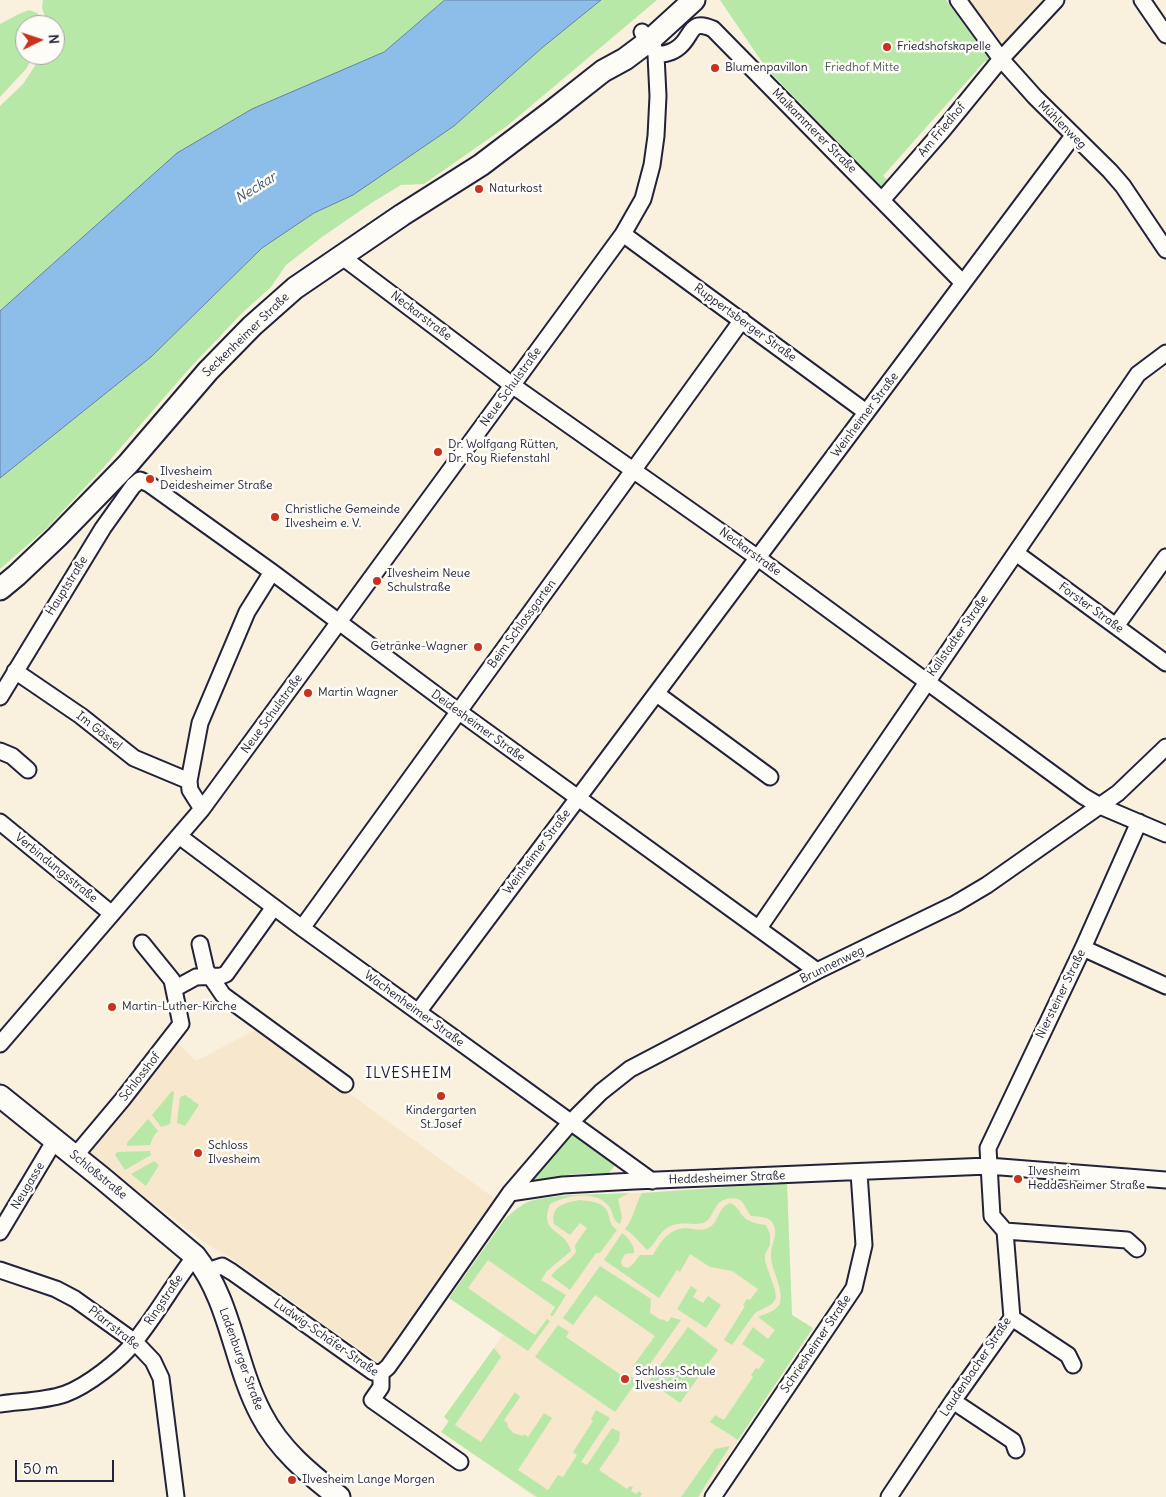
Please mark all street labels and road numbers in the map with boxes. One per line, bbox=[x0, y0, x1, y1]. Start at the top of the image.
street label: Maikammerer Straße bbox=[769, 86, 859, 176]
street label: Mühlenweg bbox=[1035, 98, 1089, 152]
street label: Am Friedhof bbox=[915, 100, 969, 160]
street label: Ruppertsberger Straße bbox=[691, 281, 799, 365]
street label: Neckarstraße bbox=[388, 288, 454, 344]
street label: Seckenheimer Straße bbox=[200, 290, 292, 380]
street label: Neue Schulstraße bbox=[477, 345, 545, 429]
street label: Weinheimer Straße bbox=[828, 370, 902, 460]
street label: Neckarstraße bbox=[716, 525, 784, 579]
street label: Hauptstraße bbox=[43, 554, 91, 618]
street label: Beim Schlossgarten bbox=[485, 577, 559, 671]
street label: Forster Straße bbox=[1056, 580, 1126, 636]
street label: Kallstadter Straße bbox=[925, 592, 991, 680]
street label: Neue Schulstraße bbox=[238, 672, 306, 756]
street label: Deidesheimer Straße bbox=[428, 687, 528, 765]
street label: Im Gässel bbox=[73, 709, 125, 753]
street label: Weinheimer Straße bbox=[500, 807, 574, 897]
street label: Verbindungsstraße bbox=[12, 830, 100, 906]
street label: Brunnenweg bbox=[798, 943, 866, 987]
street label: Niersteiner Straße bbox=[1033, 947, 1089, 1041]
street label: Wachenheimer Straße bbox=[361, 968, 467, 1050]
street label: Schlosshof bbox=[117, 1050, 163, 1104]
street label: Schloßstraße bbox=[66, 1147, 130, 1203]
street label: Neugasse bbox=[8, 1160, 48, 1212]
street label: Heddesheimer Straße bbox=[668, 1169, 786, 1187]
street label: Ringstraße bbox=[142, 1272, 186, 1328]
street label: Schriesheimer Straße bbox=[778, 1292, 854, 1396]
street label: Ludwig-Schäfer-Straße bbox=[271, 1296, 381, 1380]
street label: Pfarrstraße bbox=[85, 1303, 143, 1353]
street label: Ladenburger Straße bbox=[216, 1306, 266, 1412]
street label: Laudenbacher Straße bbox=[937, 1315, 1015, 1419]

